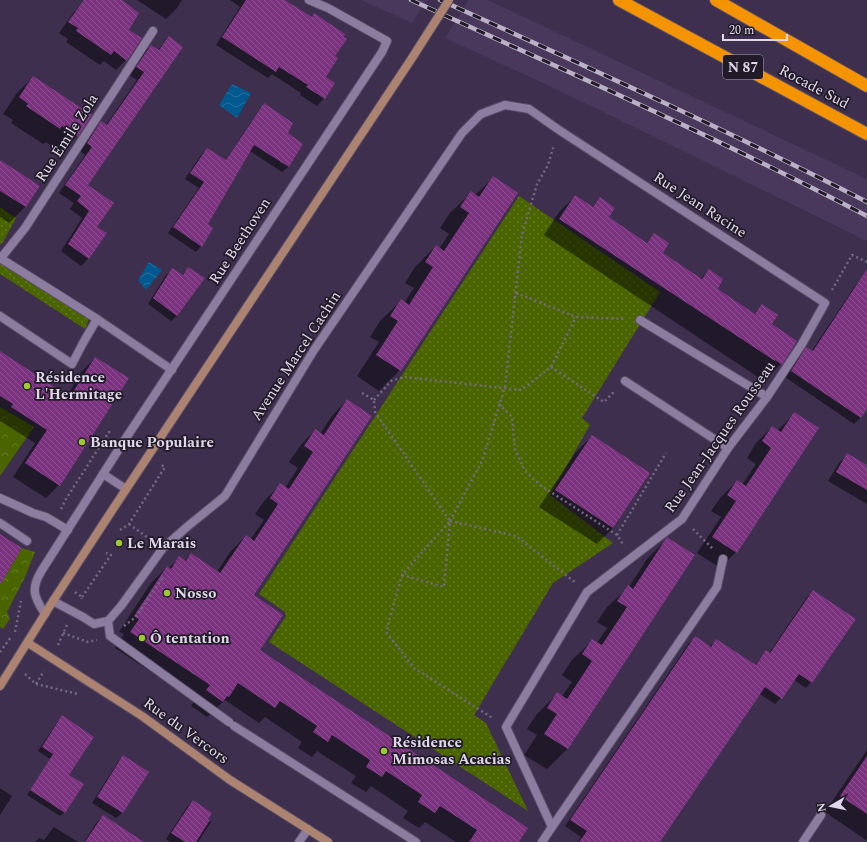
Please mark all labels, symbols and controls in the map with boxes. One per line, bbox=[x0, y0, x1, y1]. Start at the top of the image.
scale bar bbox=[723, 16, 787, 42]
text: 20 m bbox=[729, 21, 754, 40]
road number: N 87 bbox=[723, 55, 763, 79]
street label: Rocade Sud bbox=[775, 59, 853, 115]
street label: Rue Émile Zola bbox=[30, 89, 105, 187]
street label: Rue Jean Racine bbox=[649, 166, 751, 244]
street label: Rue Beethoven bbox=[203, 193, 277, 289]
street label: Avenue Marcel Cachin bbox=[245, 286, 347, 426]
street label: Rue Jean-Jacques Rousseau bbox=[659, 357, 781, 517]
place label: Résidence L'Hermitage bbox=[35, 366, 122, 406]
marker: Résidence L'Hermitage bbox=[22, 381, 32, 391]
place label: Banque Populaire bbox=[90, 431, 214, 454]
marker: Banque Populaire bbox=[77, 437, 87, 447]
place label: Le Marais bbox=[127, 532, 196, 555]
marker: Le Marais bbox=[114, 538, 124, 548]
place label: Nosso bbox=[175, 582, 217, 605]
marker: Nosso bbox=[162, 588, 172, 598]
place label: Ô tentation bbox=[150, 627, 230, 650]
marker: Ô tentation bbox=[137, 633, 147, 643]
street label: Rue du Vercors bbox=[138, 692, 234, 770]
place label: Résidence Mimosas Acacias bbox=[392, 731, 511, 771]
marker: Résidence Mimosas Acacias bbox=[379, 746, 389, 756]
north arrow bbox=[811, 786, 851, 826]
text: N bbox=[813, 802, 831, 813]

